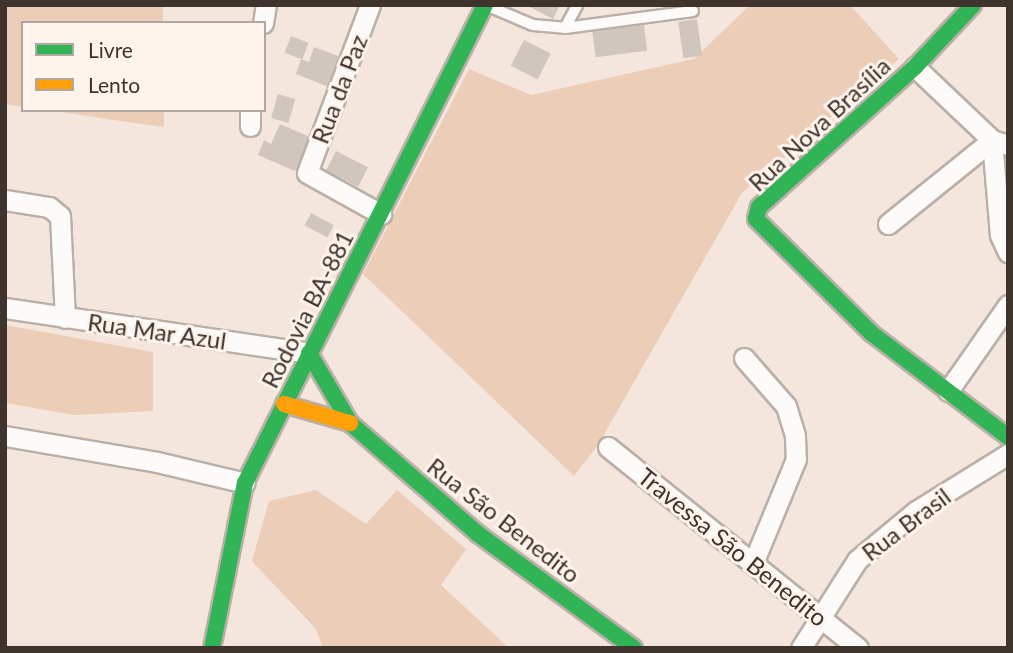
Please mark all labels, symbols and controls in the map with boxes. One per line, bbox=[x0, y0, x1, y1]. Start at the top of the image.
legend bbox=[21, 21, 266, 112]
street label: Rua da Paz bbox=[305, 30, 373, 148]
text: Livre bbox=[88, 37, 133, 62]
street label: Rua Nova Brasília bbox=[742, 51, 896, 197]
text: Lento bbox=[88, 72, 140, 97]
street label: Rodovia BA-881 bbox=[255, 225, 359, 393]
street label: Rua Mar Azul bbox=[85, 307, 229, 355]
street label: Rua São Benedito bbox=[422, 451, 586, 589]
street label: Travessa São Benedito bbox=[633, 462, 833, 632]
street label: Rua Brasil bbox=[856, 481, 956, 567]

